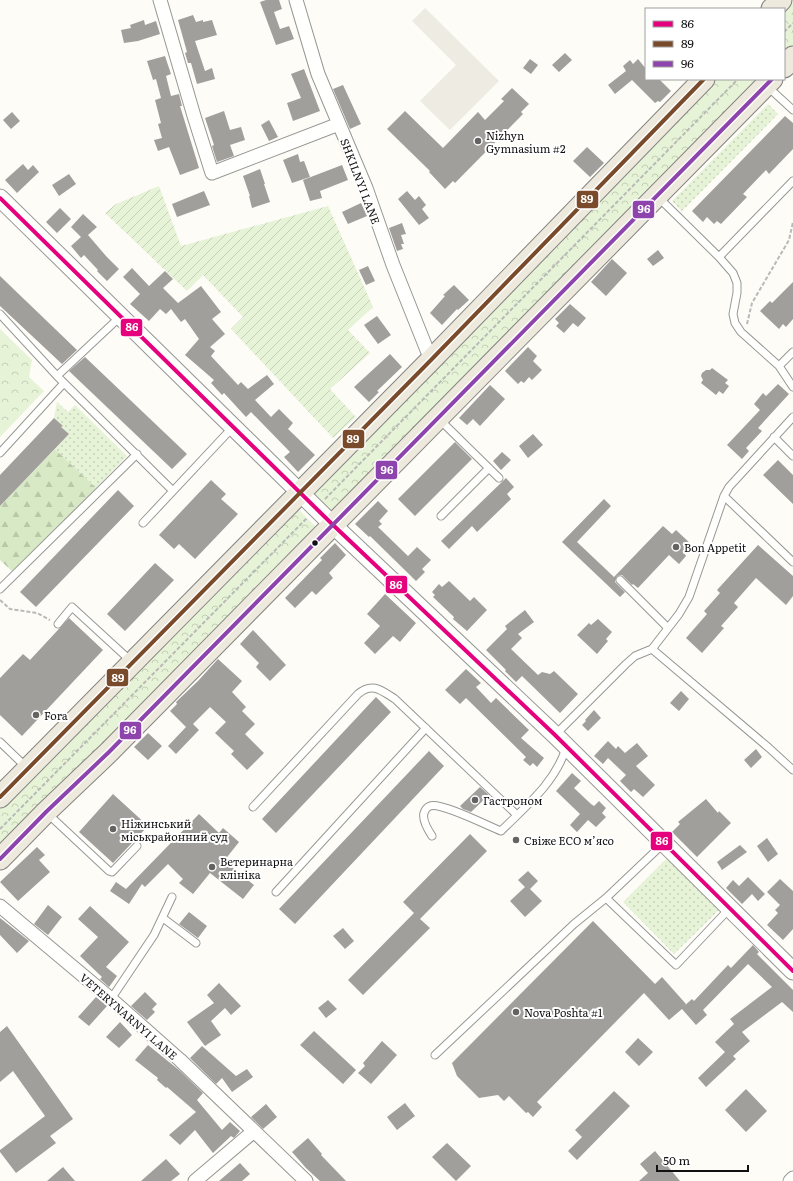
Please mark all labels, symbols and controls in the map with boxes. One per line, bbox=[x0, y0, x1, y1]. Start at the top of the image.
legend bbox=[645, 8, 785, 80]
text: 86 bbox=[681, 14, 695, 32]
text: 89 bbox=[681, 34, 694, 52]
text: 96 bbox=[681, 54, 694, 72]
place label: Nizhyn Gymnasium #2 bbox=[486, 127, 566, 156]
street label: SHKILNYI LANE bbox=[337, 136, 385, 226]
marker: Nizhyn Gymnasium #2 bbox=[473, 136, 483, 146]
line badge: 89 bbox=[576, 190, 599, 209]
text: 89 bbox=[581, 190, 593, 206]
line badge: 96 bbox=[632, 200, 655, 219]
text: 96 bbox=[638, 200, 651, 216]
line badge: 86 bbox=[120, 318, 143, 337]
text: 86 bbox=[126, 318, 139, 334]
line badge: 89 bbox=[342, 429, 365, 449]
text: 89 bbox=[347, 430, 359, 446]
line badge: 96 bbox=[375, 460, 398, 480]
text: 96 bbox=[381, 461, 394, 477]
unlabelled marker bbox=[310, 538, 320, 548]
place label: Bon Appetit bbox=[684, 539, 747, 555]
marker: Bon Appetit bbox=[671, 542, 681, 552]
line badge: 86 bbox=[385, 575, 408, 594]
text: 86 bbox=[390, 576, 403, 592]
line badge: 89 bbox=[106, 668, 129, 687]
text: 89 bbox=[112, 669, 124, 685]
place label: Fora bbox=[44, 707, 68, 723]
marker: Fora bbox=[31, 710, 41, 720]
line badge: 96 bbox=[119, 721, 142, 740]
text: 96 bbox=[124, 721, 137, 737]
place label: Гастроном bbox=[483, 792, 542, 808]
marker: Гастроном bbox=[470, 795, 480, 805]
place label: Ніжинський міськрайонний суд bbox=[121, 815, 228, 844]
marker: Ніжинський міськрайонний суд bbox=[108, 824, 118, 834]
line badge: 86 bbox=[650, 831, 673, 851]
place label: Свіже ECO м’ясо bbox=[524, 832, 614, 848]
text: 86 bbox=[656, 832, 669, 848]
marker: Свіже ECO м’ясо bbox=[511, 835, 521, 845]
place label: Ветеринарна клініка bbox=[220, 853, 293, 882]
marker: Ветеринарна клініка bbox=[207, 862, 217, 872]
street label: VETERYNARNYI LANE bbox=[77, 969, 181, 1063]
place label: Nova Poshta #1 bbox=[524, 1004, 603, 1020]
marker: Nova Poshta #1 bbox=[511, 1007, 521, 1017]
scale bar bbox=[657, 1147, 748, 1173]
text: 50 m bbox=[663, 1151, 690, 1169]

